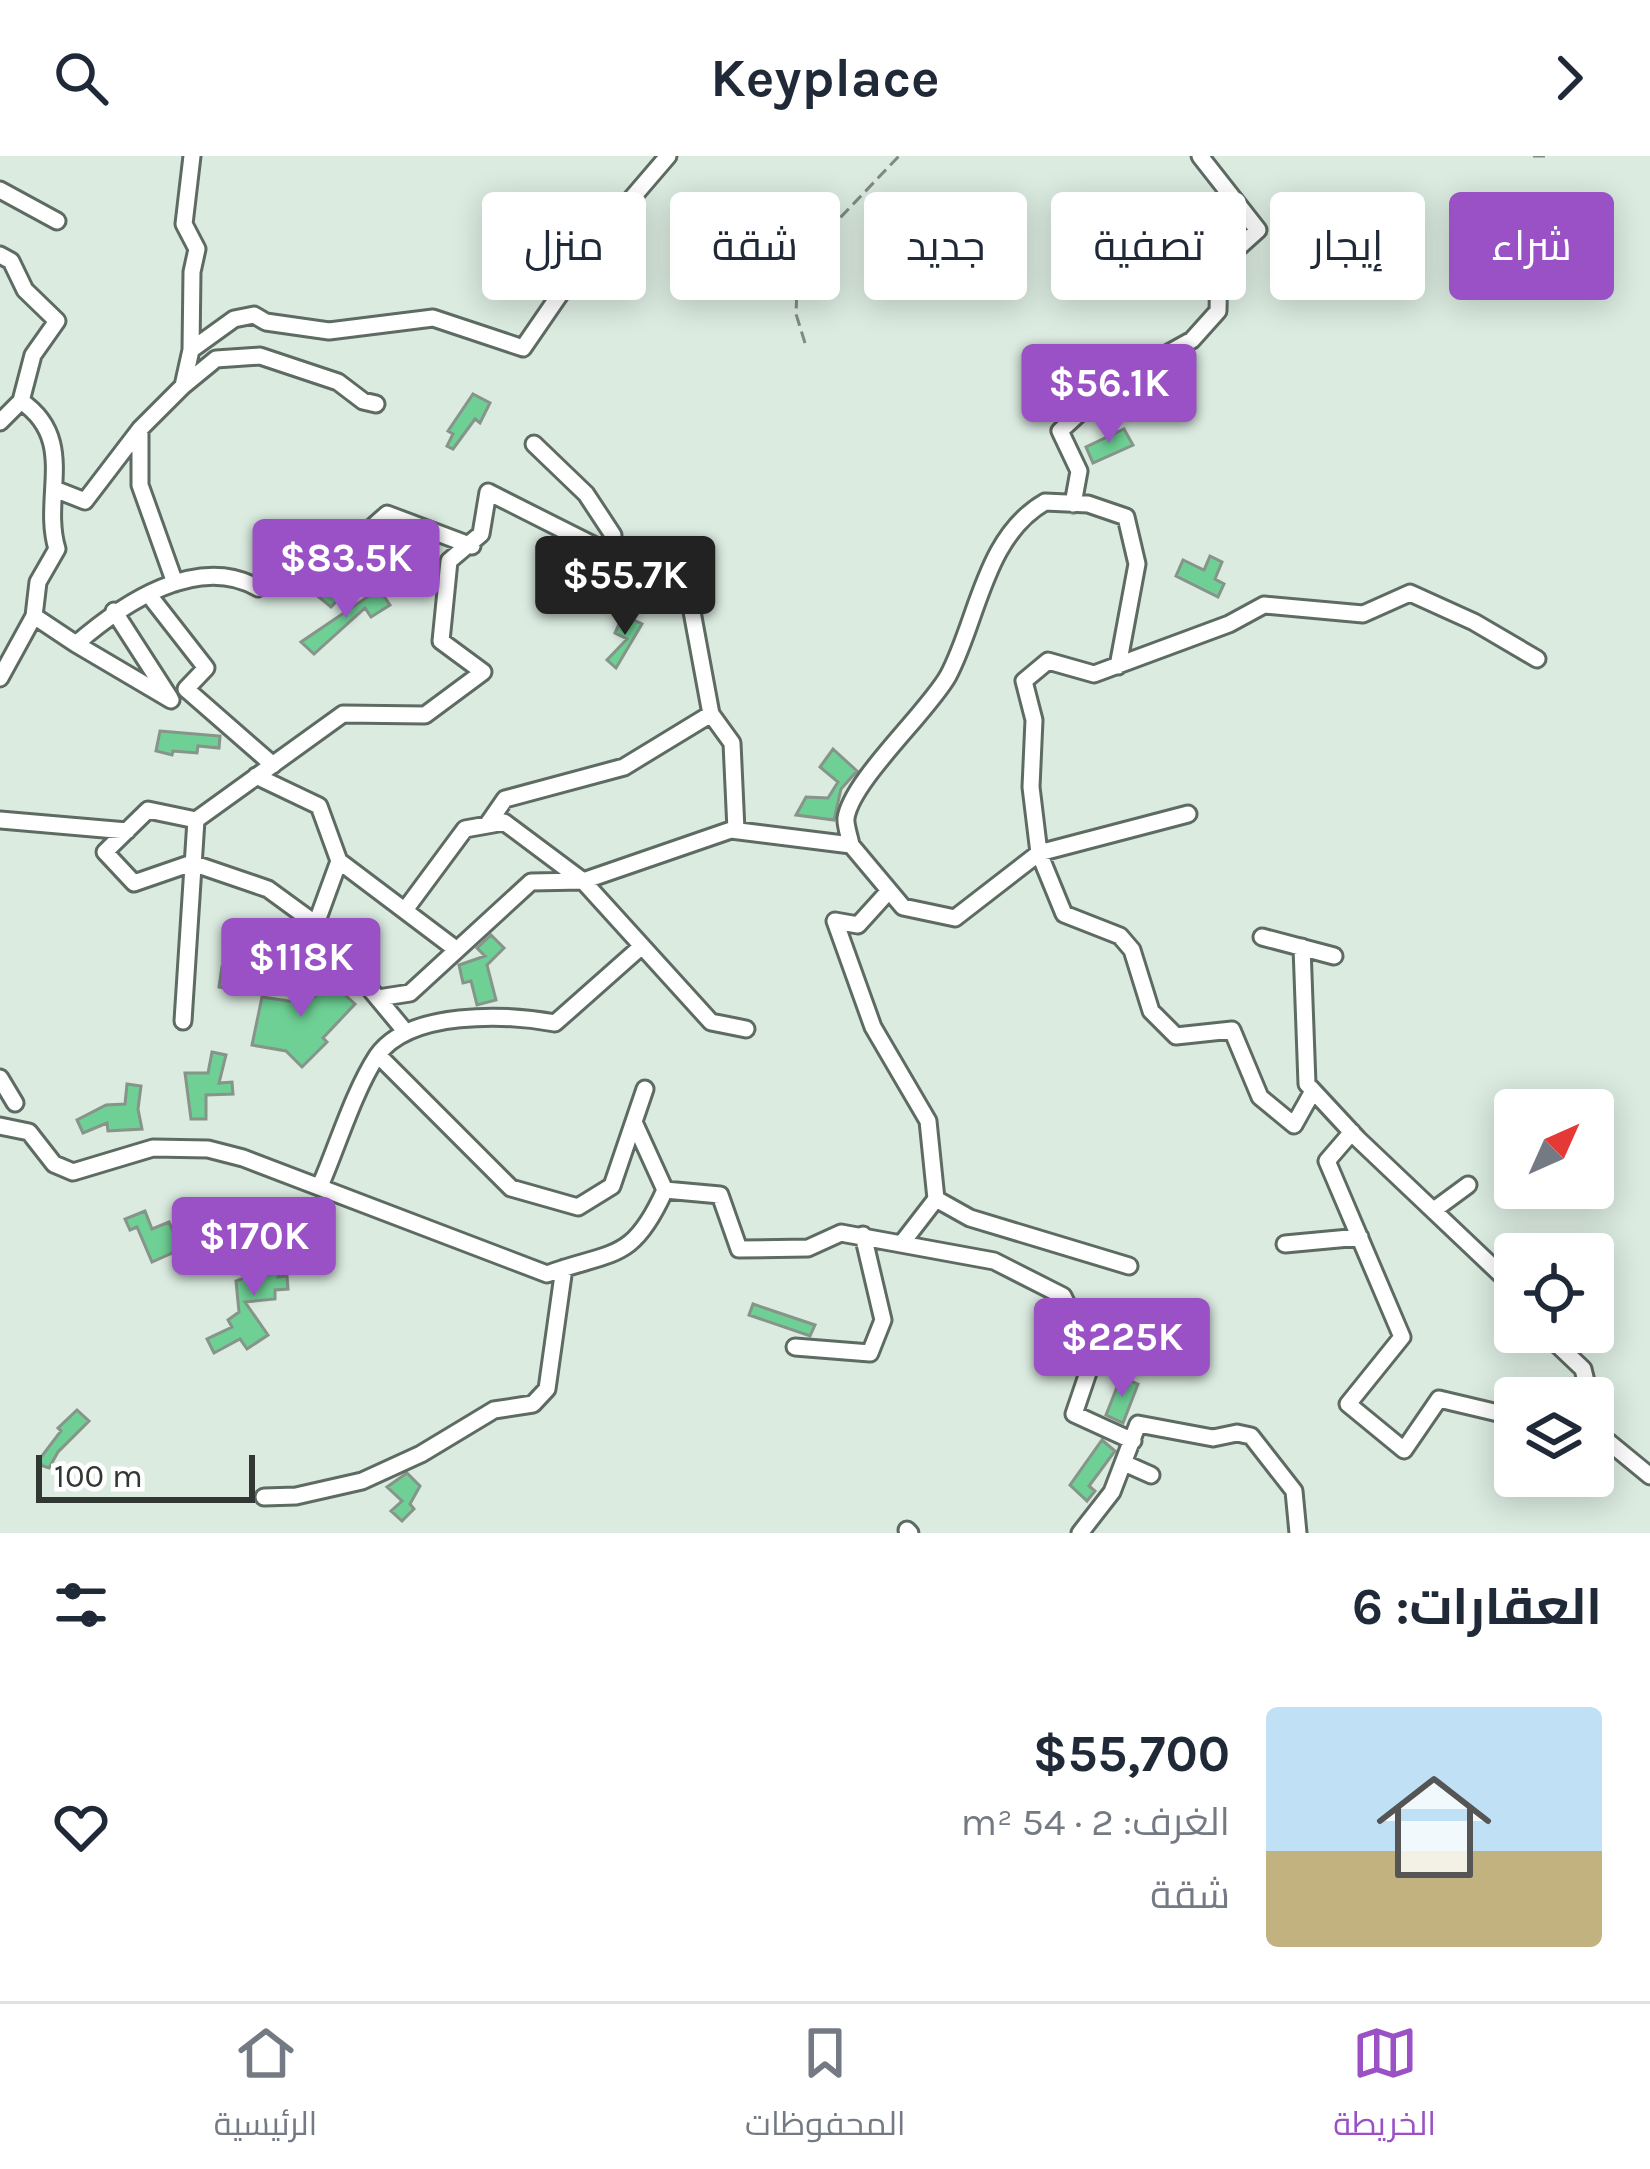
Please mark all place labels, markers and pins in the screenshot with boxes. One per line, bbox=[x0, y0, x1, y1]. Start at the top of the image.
pin: $56.1K bbox=[1011, 344, 1207, 446]
pin: $83.5K bbox=[248, 519, 444, 621]
pin: $55.7K bbox=[527, 536, 723, 638]
pin: $118K bbox=[217, 918, 385, 1020]
pin: $170K bbox=[170, 1197, 338, 1299]
pin: $225K bbox=[1038, 1298, 1206, 1400]

